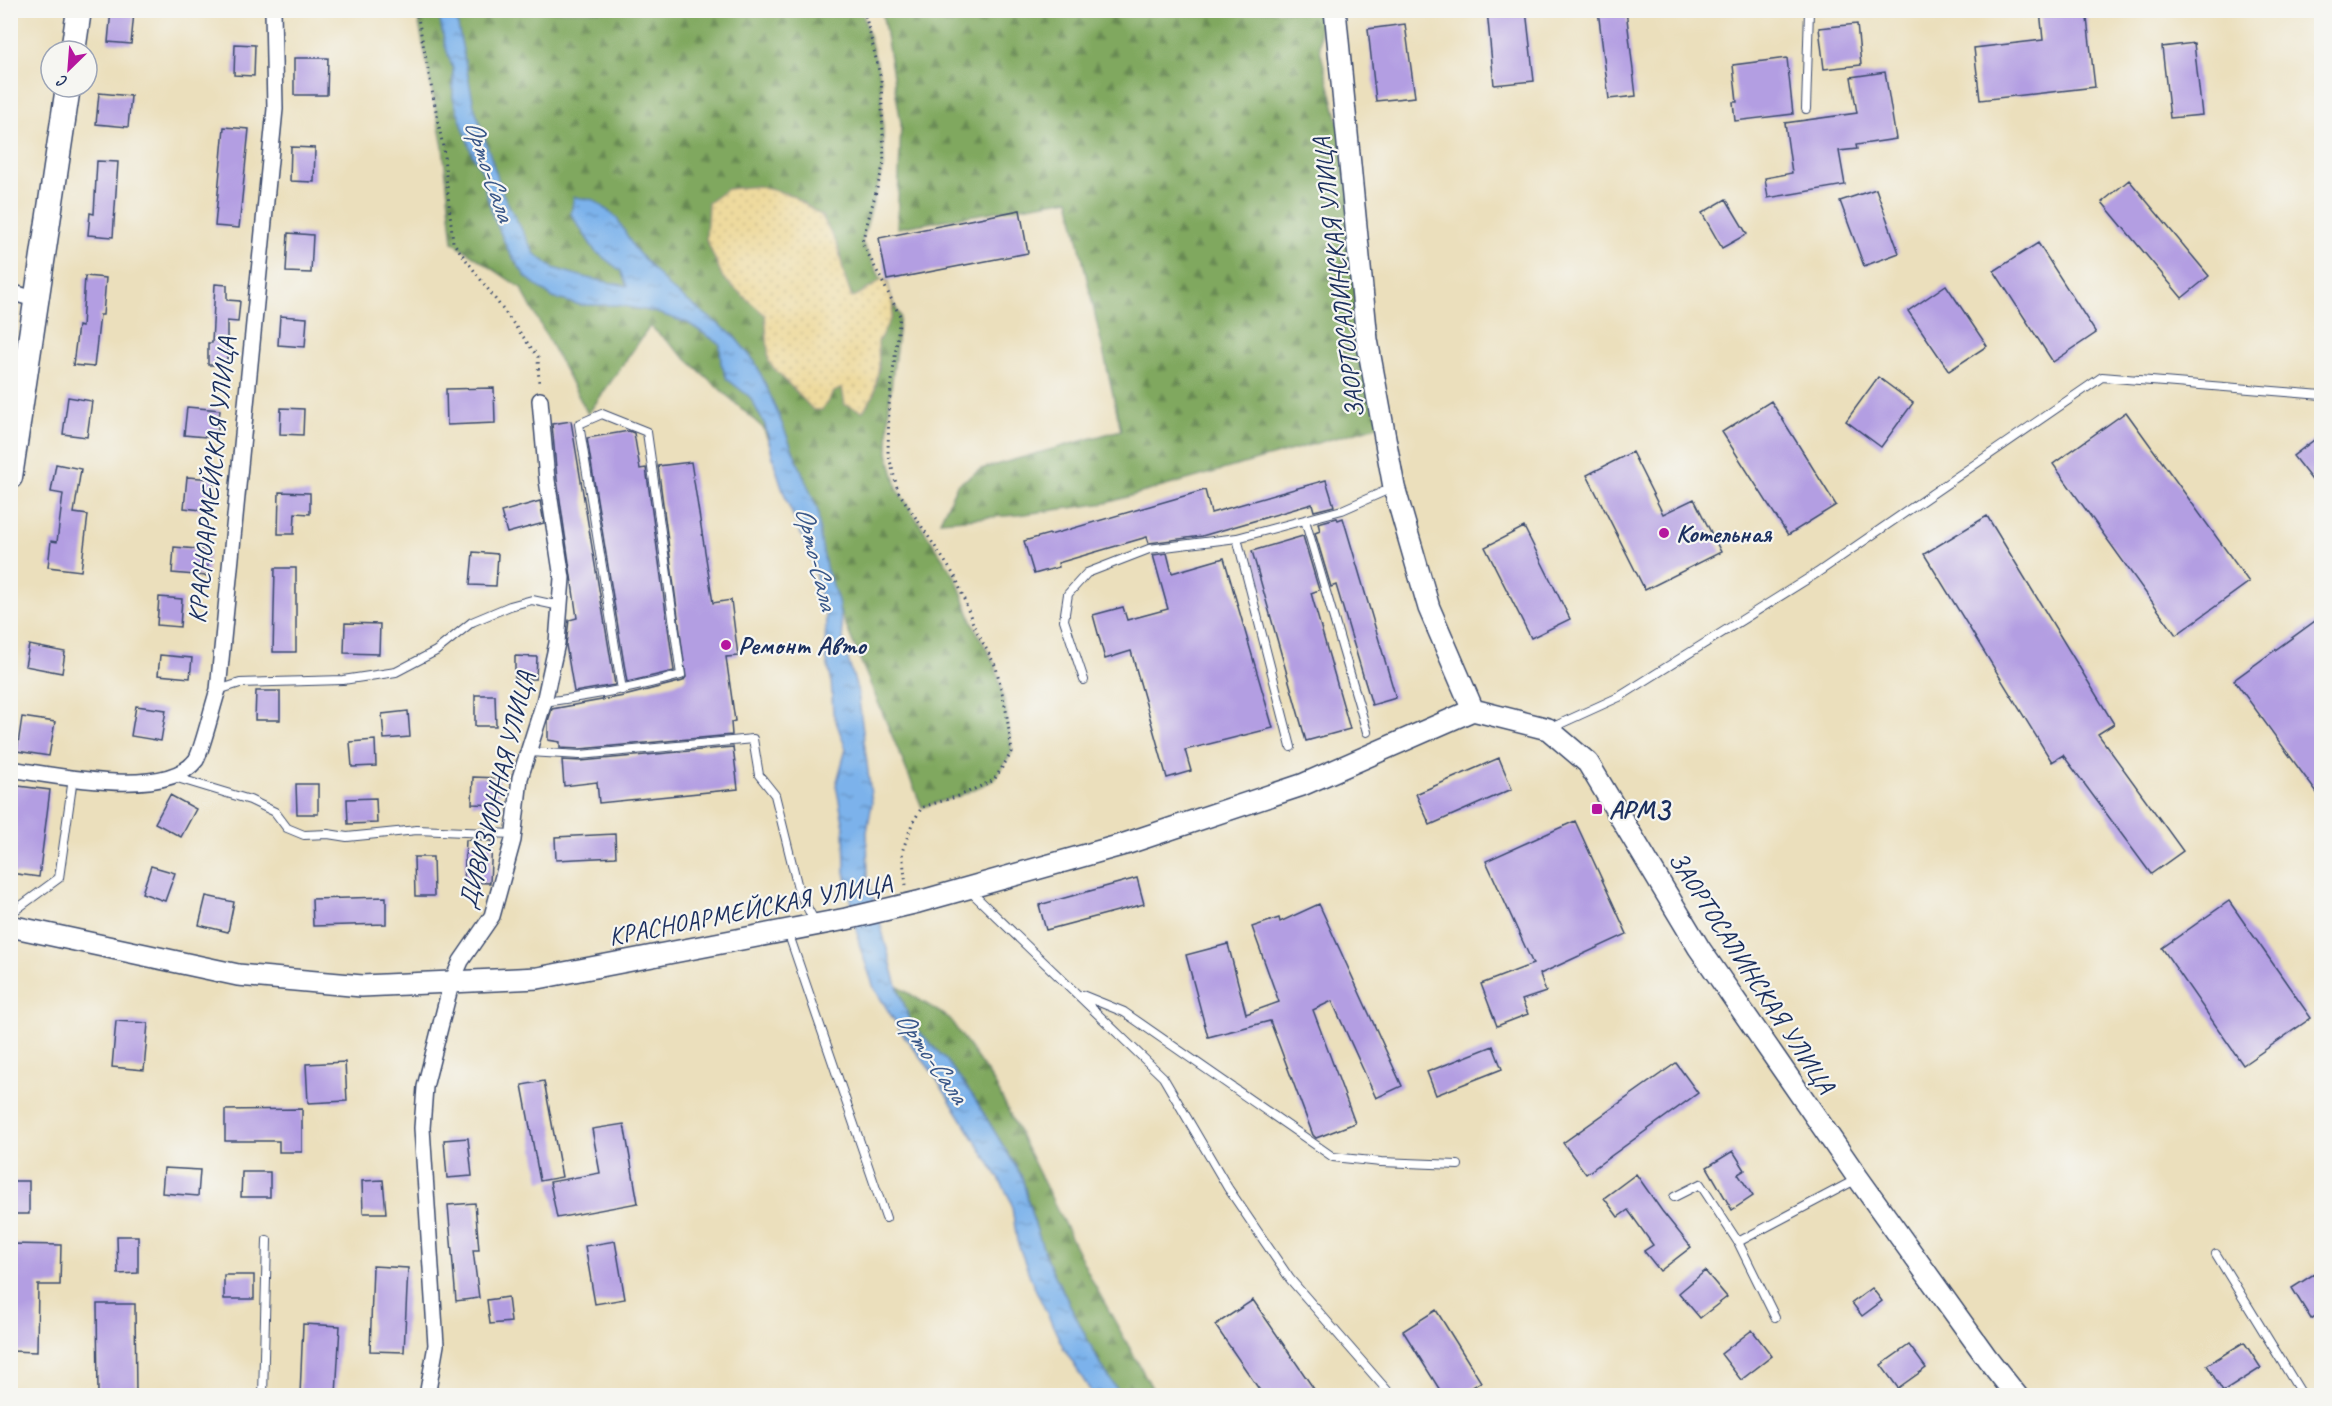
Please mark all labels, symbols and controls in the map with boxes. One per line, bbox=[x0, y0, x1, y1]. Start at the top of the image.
north arrow bbox=[39, 39, 99, 99]
text: С bbox=[53, 70, 71, 92]
water label: Орто-Сала bbox=[457, 115, 524, 227]
street label: ЗАОРТОСАЛИНСКАЯ УЛИЦА bbox=[1305, 134, 1372, 420]
street label: КРАСНОАРМЕЙСКАЯ УЛИЦА bbox=[180, 334, 243, 625]
water label: Орто-Сала bbox=[788, 503, 847, 615]
place label: Котельная bbox=[1676, 517, 1773, 550]
marker: Котельная bbox=[1657, 526, 1671, 540]
place label: Ремонт Авто bbox=[738, 629, 867, 662]
marker: Ремонт Авто bbox=[719, 638, 733, 652]
street label: ДИВИЗИОННАЯ УЛИЦА bbox=[451, 667, 542, 912]
place label: АРМЗ bbox=[1609, 793, 1672, 826]
marker: АРМЗ bbox=[1590, 802, 1604, 816]
street label: ЗАОРТОСАЛИНСКАЯ УЛИЦА bbox=[1661, 845, 1843, 1101]
street label: КРАСНОАРМЕЙСКАЯ УЛИЦА bbox=[606, 866, 895, 953]
water label: Орто-Сала bbox=[888, 1004, 977, 1111]

